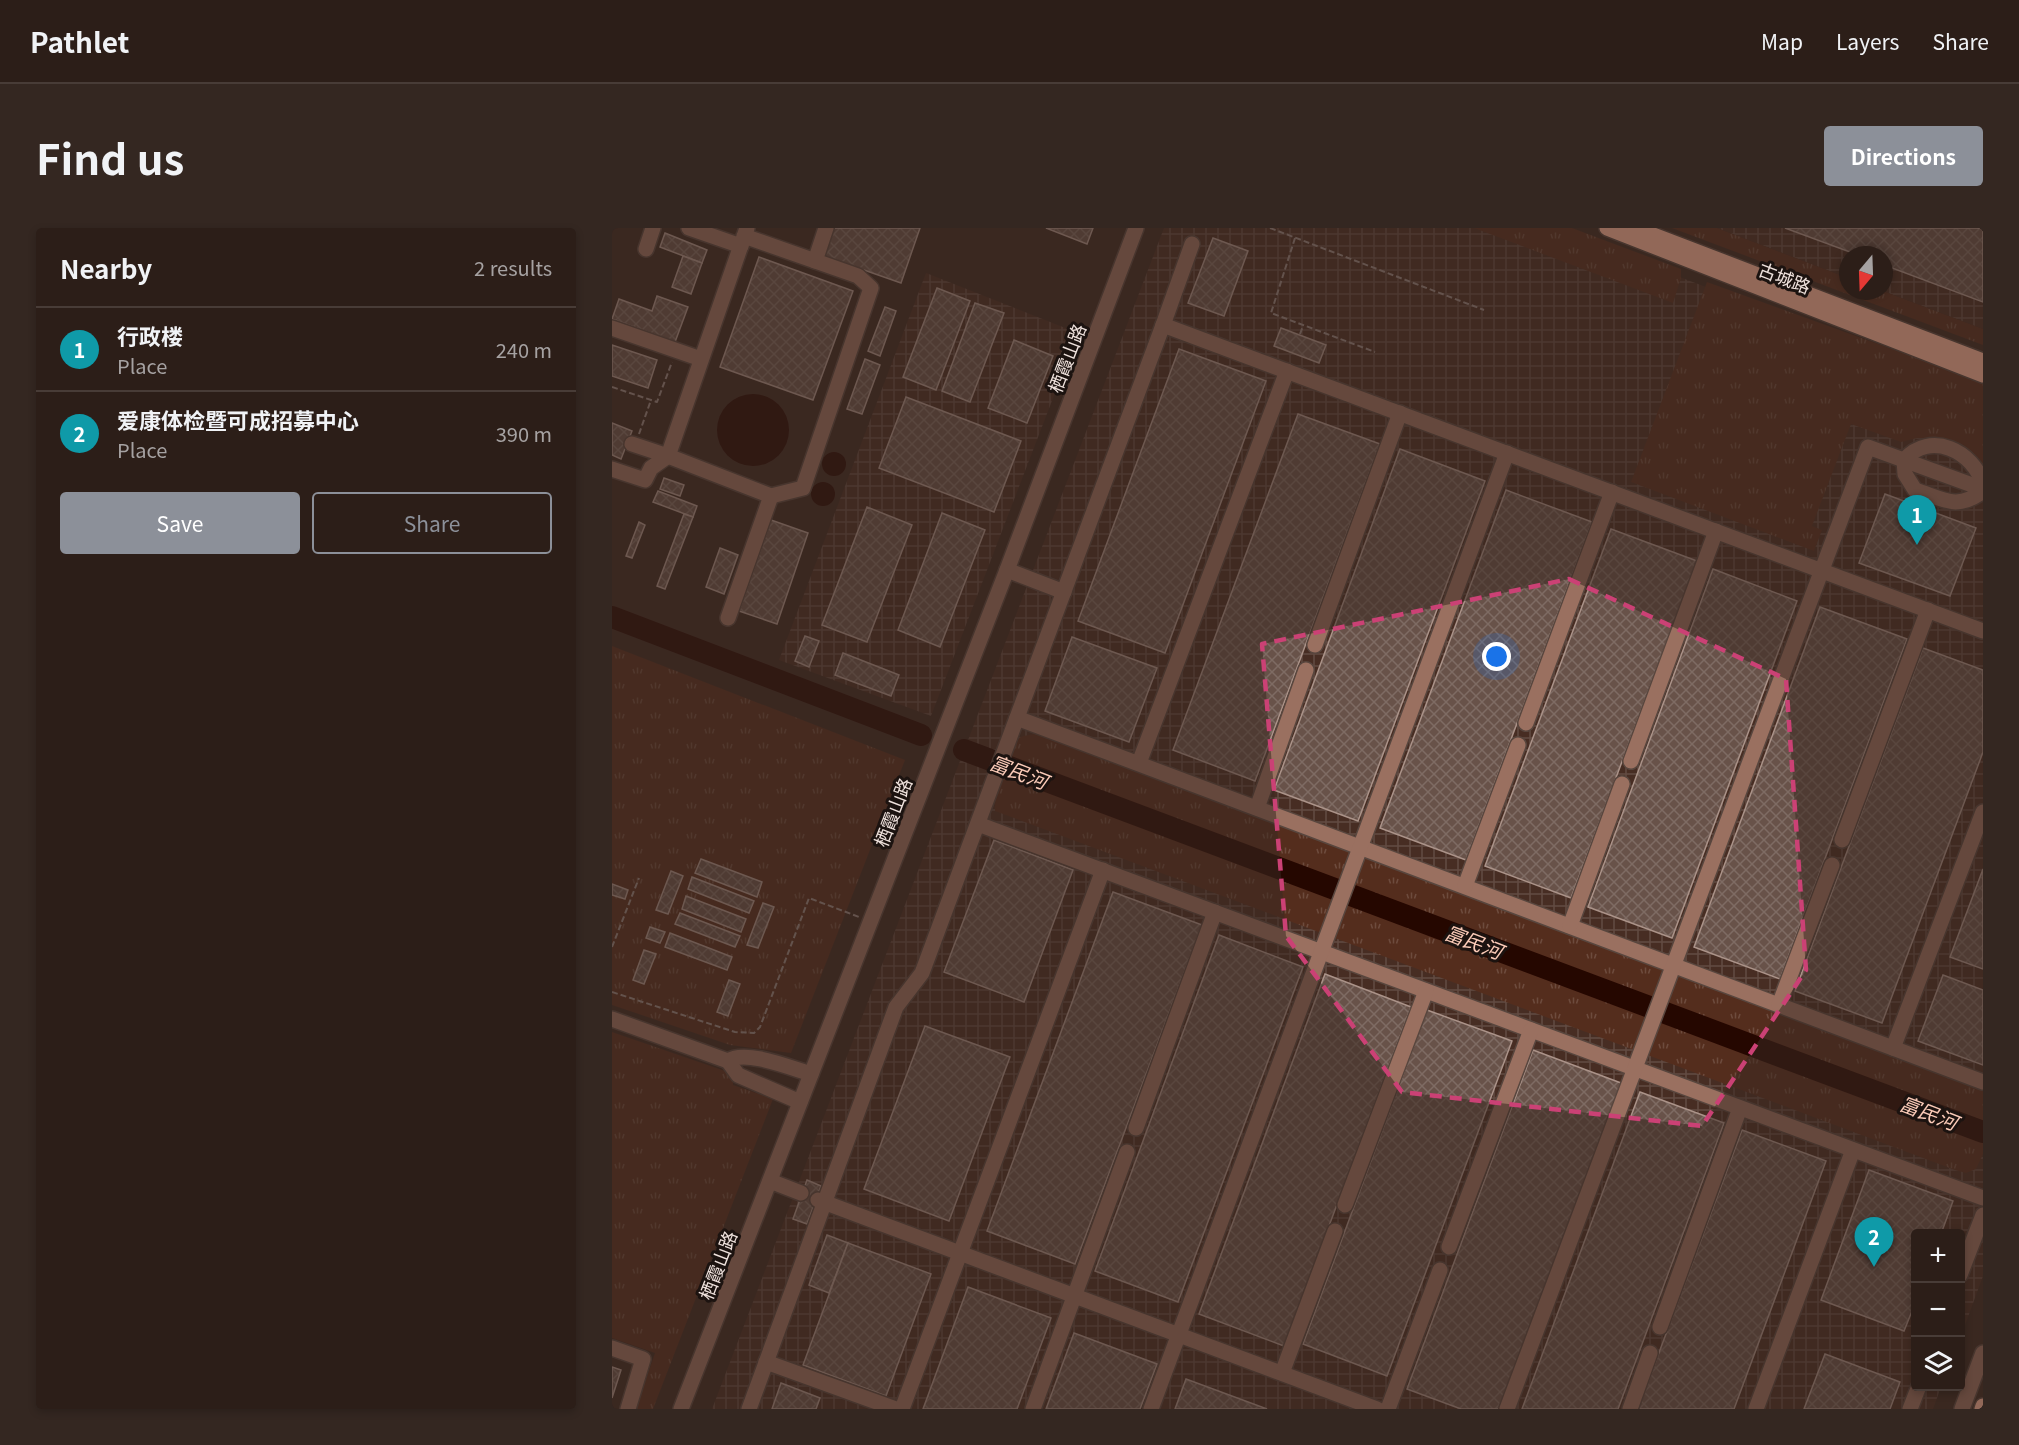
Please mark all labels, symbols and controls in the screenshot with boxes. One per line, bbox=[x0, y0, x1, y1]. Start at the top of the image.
text: Pathlet bbox=[30, 21, 129, 61]
text: Map bbox=[1761, 26, 1803, 56]
text: Layers bbox=[1836, 26, 1899, 56]
text: Share bbox=[1932, 26, 1989, 56]
text: Find us bbox=[36, 126, 184, 187]
button: Directions bbox=[1824, 126, 1983, 186]
north arrow bbox=[1839, 246, 1893, 300]
text: Nearby bbox=[60, 249, 152, 286]
text: 2 results bbox=[474, 253, 552, 282]
street label: 古城路 bbox=[1755, 255, 1815, 299]
text: 行政楼 bbox=[117, 319, 183, 351]
street label: 栖霞山路 bbox=[1041, 320, 1091, 396]
text: 1 bbox=[74, 335, 85, 364]
text: 240 m bbox=[496, 335, 552, 364]
text: Place bbox=[117, 351, 167, 380]
text: 爱康体检暨可成招募中心 bbox=[117, 403, 359, 435]
text: 2 bbox=[74, 419, 85, 448]
text: 390 m bbox=[496, 419, 552, 448]
text: Place bbox=[117, 435, 167, 464]
button: Save bbox=[60, 492, 300, 554]
button: Share bbox=[312, 492, 552, 554]
pin: 1 bbox=[1898, 496, 1936, 545]
your location bbox=[1482, 642, 1511, 671]
water label: 富民河 bbox=[986, 747, 1056, 797]
street label: 栖霞山路 bbox=[867, 774, 917, 850]
water label: 富民河 bbox=[1441, 917, 1511, 967]
water label: 富民河 bbox=[1896, 1088, 1966, 1138]
pin: 2 bbox=[1854, 1218, 1894, 1267]
street label: 栖霞山路 bbox=[692, 1227, 742, 1303]
map controls bbox=[1911, 1229, 1965, 1391]
button: + bbox=[1911, 1229, 1965, 1283]
button: − bbox=[1911, 1283, 1965, 1337]
button: layers bbox=[1911, 1337, 1965, 1391]

